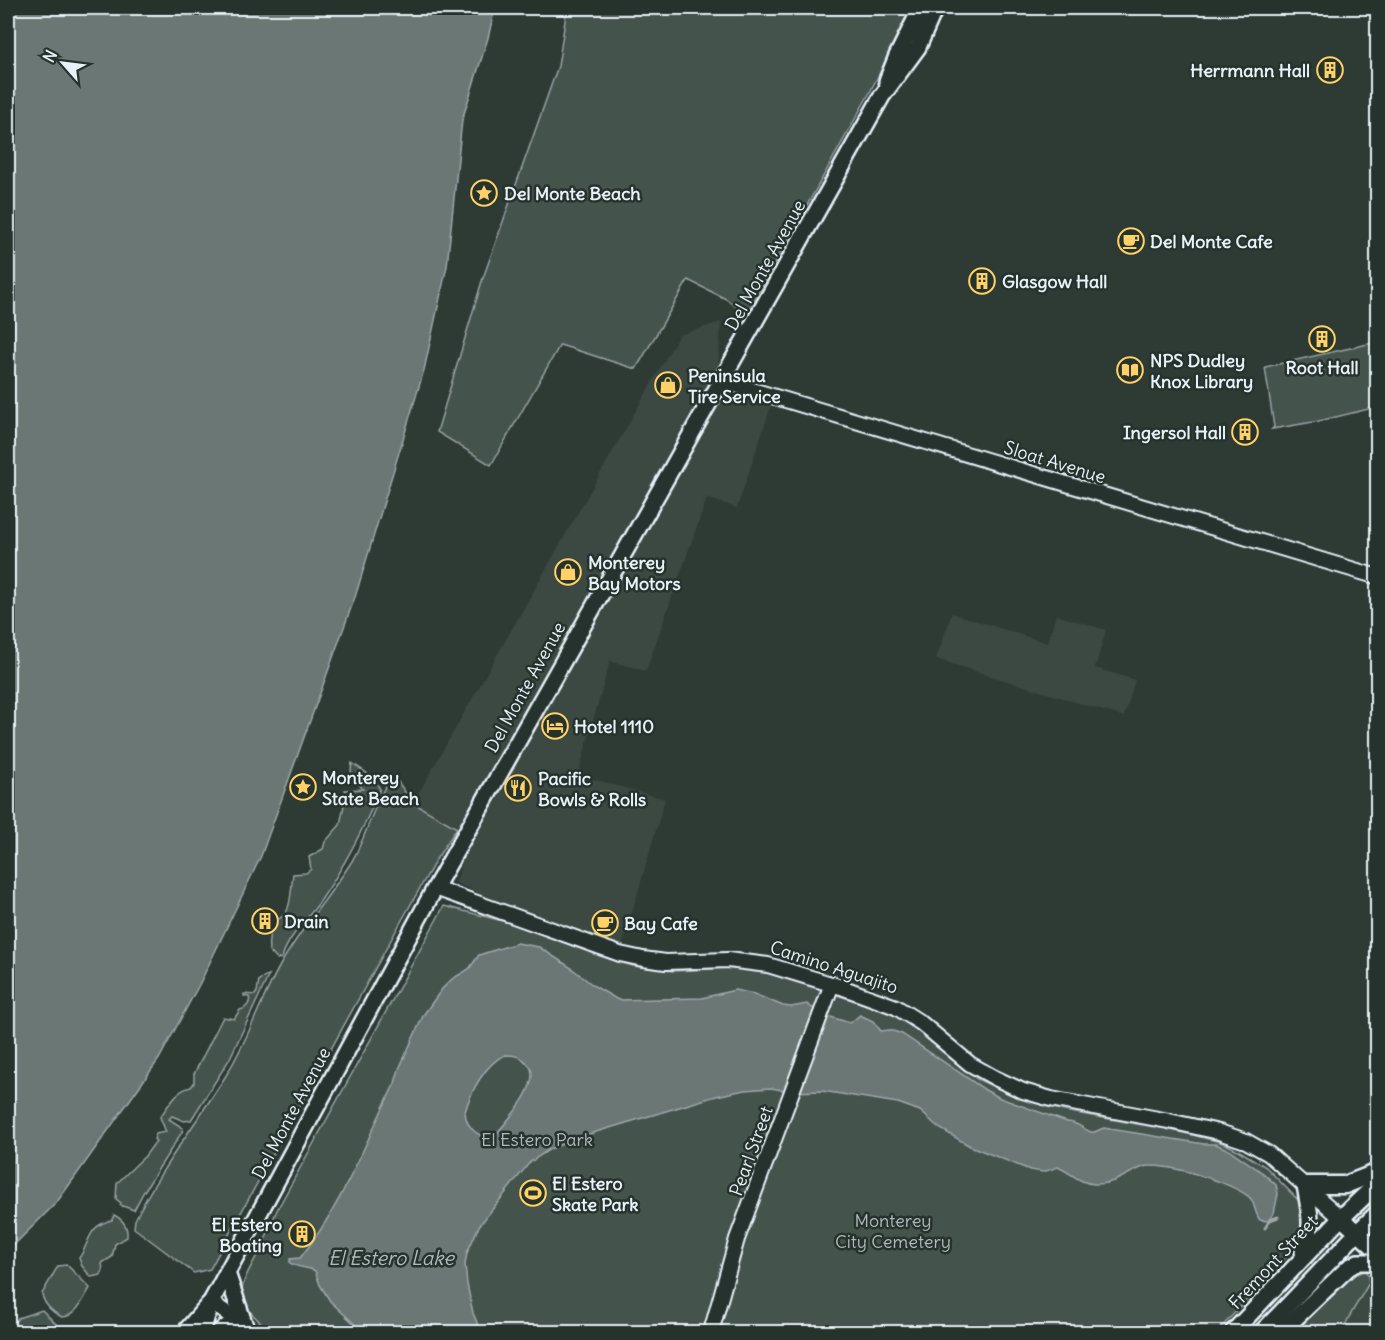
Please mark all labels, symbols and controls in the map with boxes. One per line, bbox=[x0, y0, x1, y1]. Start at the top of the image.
north arrow bbox=[33, 33, 93, 93]
text: N bbox=[38, 46, 61, 66]
building icon: Herrmann Hall bbox=[1315, 55, 1345, 85]
place label: Herrmann Hall bbox=[1190, 59, 1310, 82]
place icon: Del Monte Beach bbox=[469, 178, 499, 208]
place label: Del Monte Beach bbox=[504, 182, 641, 205]
street label: Del Monte Avenue bbox=[720, 196, 810, 334]
cafe icon: Del Monte Cafe bbox=[1116, 226, 1146, 256]
place label: Del Monte Cafe bbox=[1150, 230, 1273, 253]
building icon: Glasgow Hall bbox=[967, 266, 997, 296]
place label: Glasgow Hall bbox=[1002, 270, 1107, 293]
building icon: Root Hall bbox=[1307, 324, 1337, 354]
place label: NPS Dudley Knox Library bbox=[1150, 349, 1253, 393]
library icon: NPS Dudley Knox Library bbox=[1115, 355, 1145, 385]
place label: Root Hall bbox=[1285, 356, 1359, 379]
place label: Peninsula Tire Service bbox=[688, 364, 781, 408]
shop icon: Peninsula Tire Service bbox=[653, 370, 683, 400]
building icon: Ingersol Hall bbox=[1230, 417, 1260, 447]
place label: Ingersol Hall bbox=[1123, 421, 1226, 444]
street label: Sloat Avenue bbox=[1001, 436, 1109, 488]
place label: Monterey Bay Motors bbox=[588, 551, 681, 595]
shop icon: Monterey Bay Motors bbox=[553, 557, 583, 587]
street label: Del Monte Avenue bbox=[480, 618, 570, 756]
hotel icon: Hotel 1110 bbox=[540, 711, 570, 741]
place label: Hotel 1110 bbox=[574, 715, 654, 738]
place label: Monterey State Beach bbox=[322, 766, 420, 810]
place label: Pacific Bowls & Rolls bbox=[538, 767, 646, 811]
place icon: Monterey State Beach bbox=[288, 772, 318, 802]
restaurant icon: Pacific Bowls & Rolls bbox=[503, 773, 533, 803]
building icon: Drain bbox=[250, 906, 280, 936]
cafe icon: Bay Cafe bbox=[590, 908, 620, 938]
place label: Drain bbox=[284, 910, 329, 933]
place label: Bay Cafe bbox=[624, 912, 698, 935]
street label: Camino Aguajito bbox=[767, 935, 901, 999]
street label: Del Monte Avenue bbox=[247, 1043, 335, 1183]
street label: Pearl Street bbox=[724, 1103, 778, 1199]
park label: El Estero Park bbox=[481, 1128, 593, 1151]
place label: El Estero Skate Park bbox=[552, 1172, 638, 1216]
sports icon: El Estero Skate Park bbox=[518, 1178, 548, 1208]
park label: Monterey City Cemetery bbox=[835, 1209, 951, 1253]
street label: Fremont Street bbox=[1223, 1210, 1323, 1314]
place label: El Estero Boating bbox=[211, 1213, 282, 1257]
building icon: El Estero Boating bbox=[287, 1219, 317, 1249]
water label: El Estero Lake bbox=[328, 1245, 455, 1270]

